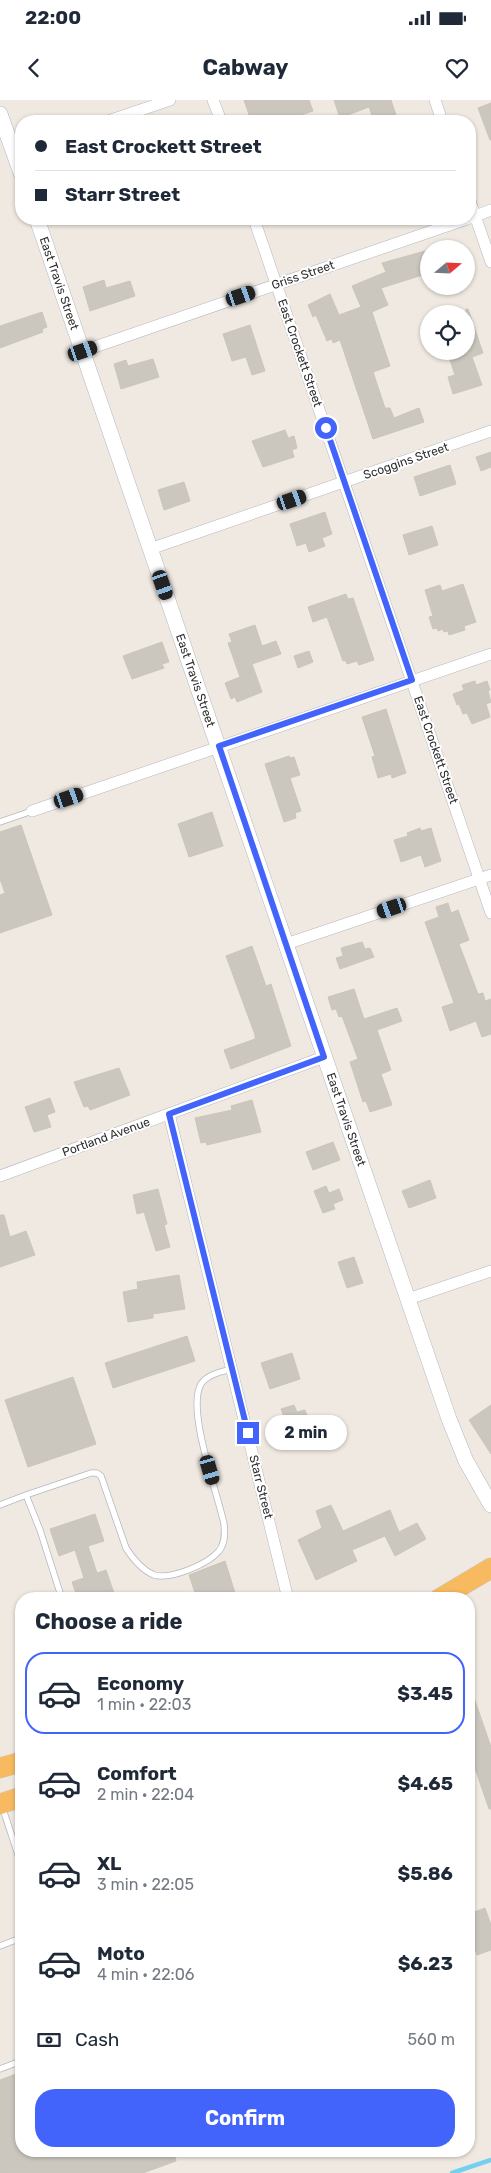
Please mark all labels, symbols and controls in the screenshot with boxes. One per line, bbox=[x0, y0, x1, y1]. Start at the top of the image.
text: 22:00 bbox=[25, 6, 81, 29]
icon: back bbox=[20, 54, 48, 82]
text: Cabway bbox=[203, 54, 288, 81]
icon: heart bbox=[443, 54, 471, 82]
text: East Crockett Street bbox=[65, 135, 262, 158]
text: Starr Street bbox=[65, 183, 180, 206]
street label: East Travis Street bbox=[37, 235, 82, 332]
north arrow bbox=[420, 240, 475, 295]
map controls bbox=[420, 240, 475, 360]
street label: Griss Street bbox=[270, 258, 337, 292]
car bbox=[224, 284, 257, 308]
street label: East Crockett Street bbox=[275, 297, 325, 409]
button: locate bbox=[420, 305, 475, 360]
car bbox=[66, 339, 99, 363]
route start bbox=[315, 417, 337, 439]
street label: Scoggins Street bbox=[362, 440, 451, 482]
car bbox=[275, 488, 308, 512]
car bbox=[151, 568, 174, 602]
street label: East Travis Street bbox=[173, 632, 218, 729]
street label: East Crockett Street bbox=[411, 694, 461, 806]
car bbox=[52, 786, 85, 810]
car bbox=[375, 896, 408, 920]
street label: East Travis Street bbox=[324, 1071, 369, 1168]
street label: Portland Avenue bbox=[60, 1115, 152, 1159]
callout: 2 min bbox=[266, 1416, 348, 1450]
route end bbox=[237, 1422, 259, 1444]
text: 2 min bbox=[284, 1423, 328, 1442]
car bbox=[198, 1454, 221, 1486]
street label: Starr Street bbox=[246, 1454, 276, 1521]
text: Choose a ride bbox=[35, 1608, 182, 1635]
icon: car bbox=[37, 1671, 82, 1716]
text: Economy bbox=[97, 1672, 184, 1695]
text: $3.45 bbox=[397, 1682, 453, 1705]
text: 1 min · 22:03 bbox=[97, 1695, 191, 1714]
icon: car bbox=[37, 1761, 82, 1806]
text: Comfort bbox=[97, 1762, 177, 1785]
text: $4.65 bbox=[398, 1772, 453, 1795]
text: 2 min · 22:04 bbox=[97, 1785, 194, 1804]
icon: car bbox=[37, 1851, 82, 1896]
text: XL bbox=[97, 1852, 121, 1875]
text: $5.86 bbox=[398, 1862, 453, 1885]
text: 3 min · 22:05 bbox=[97, 1875, 194, 1894]
icon: car bbox=[37, 1941, 82, 1986]
text: Moto bbox=[97, 1942, 145, 1965]
text: $6.23 bbox=[398, 1952, 453, 1975]
text: 4 min · 22:06 bbox=[97, 1965, 194, 1984]
icon: cash bbox=[35, 2026, 63, 2054]
text: Cash bbox=[75, 2028, 119, 2051]
text: 560 m bbox=[408, 2030, 455, 2049]
button: Confirm bbox=[35, 2089, 455, 2147]

